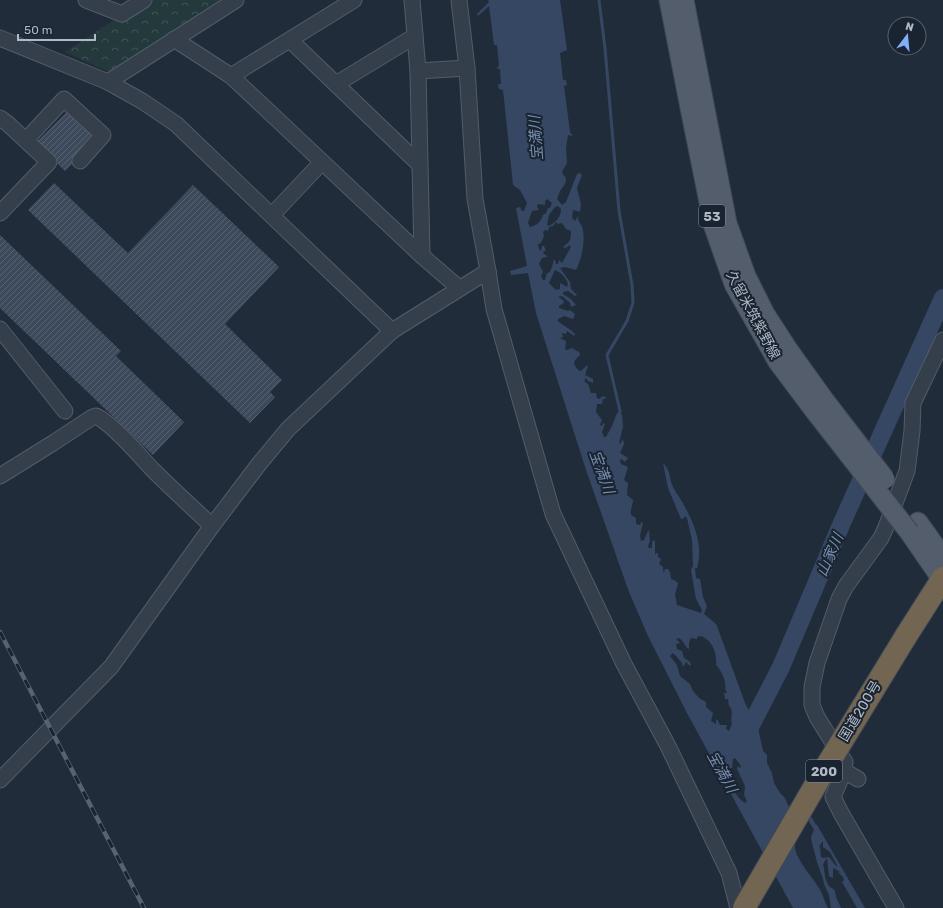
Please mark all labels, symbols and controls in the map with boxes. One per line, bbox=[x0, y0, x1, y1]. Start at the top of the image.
scale bar bbox=[18, 16, 95, 42]
north arrow bbox=[887, 16, 927, 56]
text: N bbox=[904, 20, 915, 34]
text: 50 m bbox=[24, 23, 52, 37]
water label: 宝満川 bbox=[525, 113, 547, 161]
road number: 53 bbox=[699, 205, 725, 227]
street label: 久留米筑紫野線 bbox=[722, 268, 784, 362]
water label: 宝満川 bbox=[586, 448, 619, 498]
water label: 山家川 bbox=[813, 529, 848, 579]
street label: 国道200号 bbox=[835, 677, 885, 745]
water label: 宝満川 bbox=[703, 748, 742, 798]
road number: 200 bbox=[806, 760, 842, 782]

